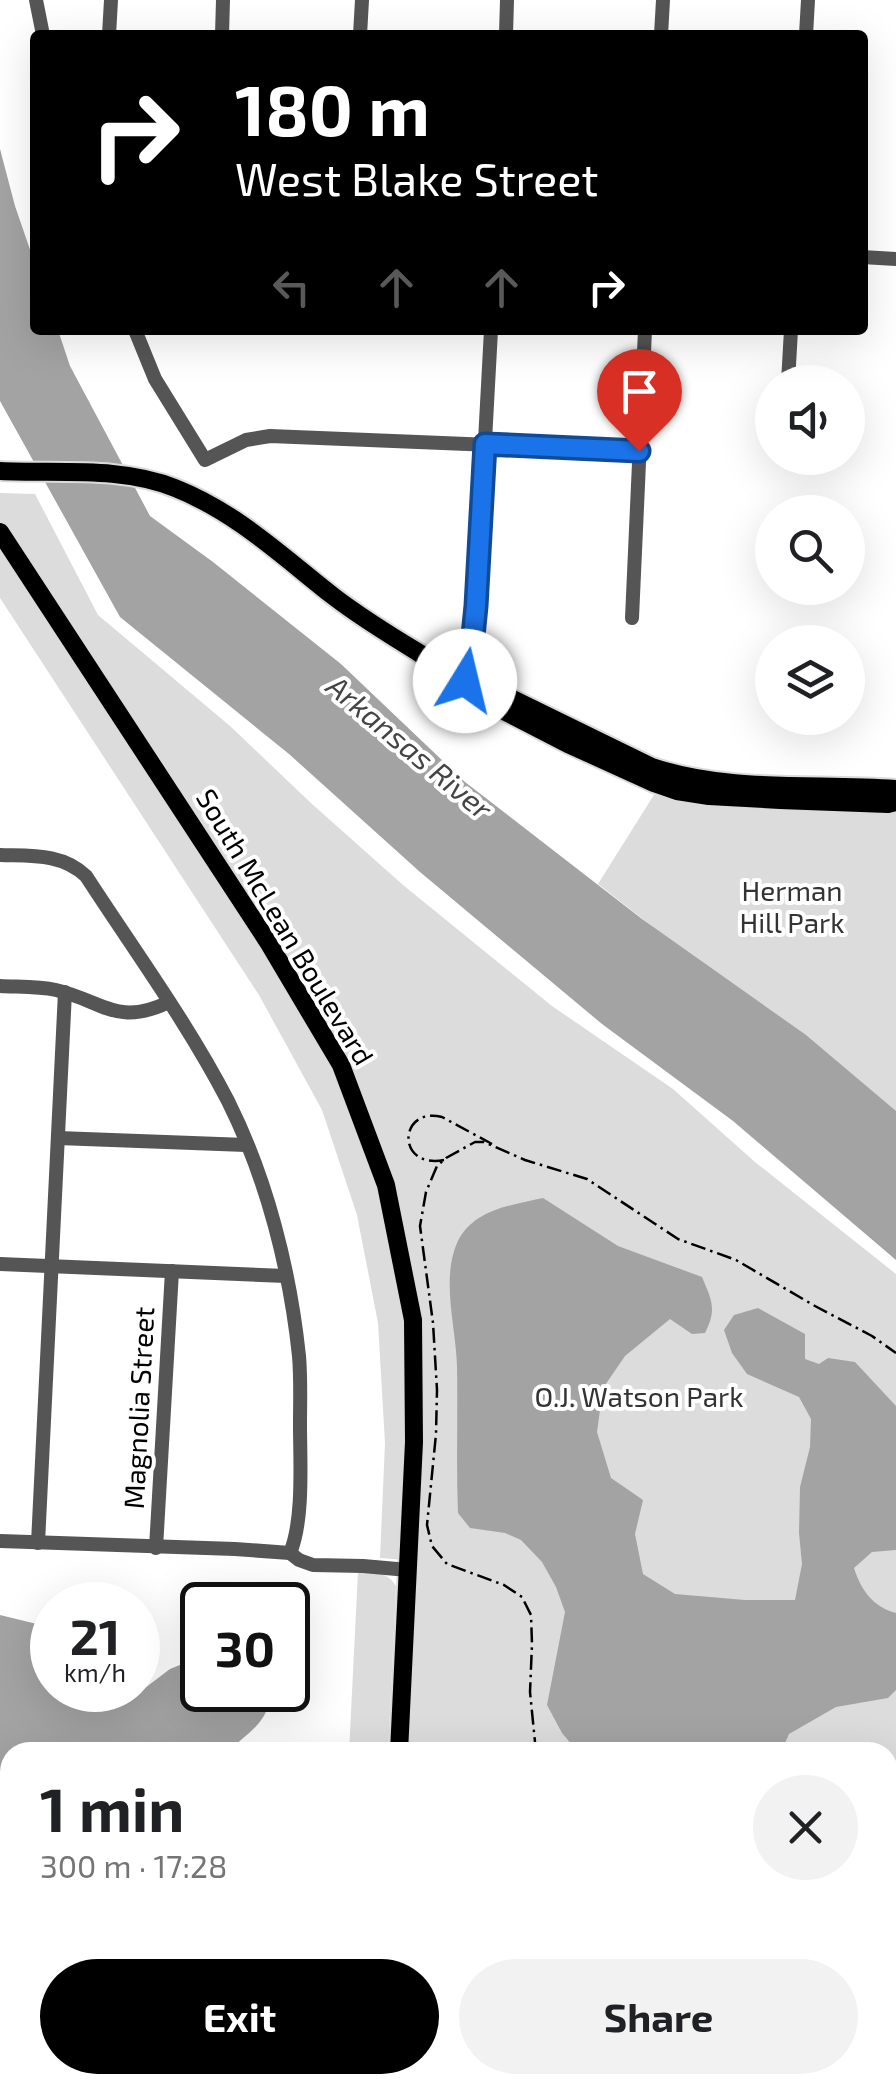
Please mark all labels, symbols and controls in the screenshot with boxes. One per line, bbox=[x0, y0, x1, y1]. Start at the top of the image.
text: 180 m bbox=[235, 66, 430, 150]
icon: right bbox=[70, 70, 200, 200]
text: West Blake Street bbox=[235, 151, 599, 205]
icon: left bbox=[264, 260, 319, 315]
icon: ahead bbox=[369, 260, 424, 315]
icon: ahead bbox=[474, 260, 529, 315]
icon: right bbox=[579, 260, 634, 315]
pin bbox=[597, 349, 682, 452]
icon: arrive bbox=[612, 364, 667, 419]
map controls bbox=[755, 365, 865, 735]
button: sound bbox=[755, 365, 865, 475]
button: search bbox=[755, 495, 865, 605]
button: layers bbox=[755, 625, 865, 735]
position arrow bbox=[413, 629, 517, 733]
water label: Arkansas River bbox=[320, 666, 501, 827]
street label: South McLean Boulevard bbox=[190, 782, 382, 1071]
park label: Herman Hill Park bbox=[739, 873, 845, 939]
street label: Magnolia Street bbox=[116, 1306, 160, 1510]
park label: O.J. Watson Park bbox=[535, 1379, 744, 1413]
speed limit sign: 30 bbox=[180, 1582, 310, 1712]
text: 21 bbox=[70, 1605, 120, 1665]
text: km/h bbox=[64, 1657, 126, 1687]
text: 1 min bbox=[40, 1772, 184, 1844]
button: close bbox=[753, 1775, 858, 1880]
text: 300 m · 17:28 bbox=[40, 1846, 227, 1884]
button: Exit bbox=[40, 1959, 439, 2074]
button: Share bbox=[459, 1959, 858, 2074]

